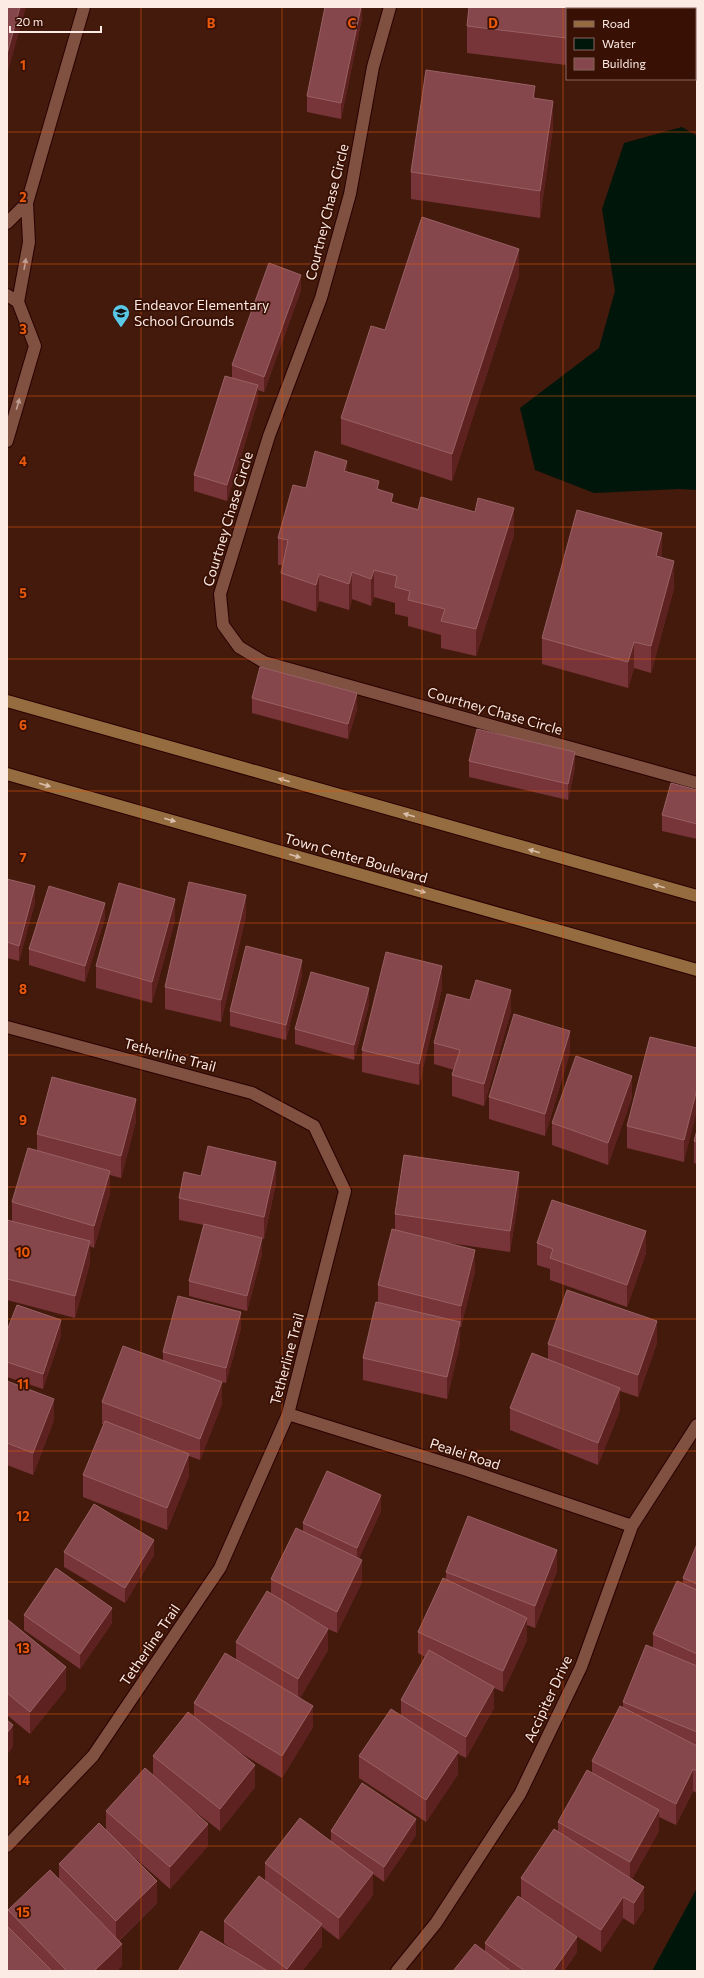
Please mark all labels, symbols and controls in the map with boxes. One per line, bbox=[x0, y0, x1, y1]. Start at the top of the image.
scale bar bbox=[10, 8, 101, 34]
legend bbox=[566, 8, 696, 80]
text: 20 m bbox=[16, 14, 43, 28]
text: B bbox=[207, 15, 216, 31]
text: C bbox=[348, 15, 357, 31]
text: D bbox=[488, 15, 498, 31]
text: Road bbox=[602, 16, 630, 30]
text: Water bbox=[602, 36, 636, 50]
text: Building bbox=[602, 56, 646, 70]
text: 1 bbox=[20, 57, 26, 73]
street label: Courtney Chase Circle bbox=[301, 142, 352, 282]
text: 2 bbox=[19, 189, 27, 205]
one-way arrow bbox=[22, 258, 28, 270]
place label: Endeavor Elementary School Grounds bbox=[134, 296, 269, 329]
school or university icon: Endeavor Elementary School Grounds bbox=[111, 303, 131, 328]
text: 3 bbox=[19, 321, 27, 337]
one-way arrow bbox=[15, 398, 21, 410]
street label: Courtney Chase Circle bbox=[199, 449, 256, 588]
text: 4 bbox=[19, 453, 27, 469]
text: 5 bbox=[19, 585, 27, 601]
street label: Courtney Chase Circle bbox=[425, 683, 565, 738]
text: 6 bbox=[19, 717, 27, 733]
one-way arrow bbox=[278, 777, 290, 783]
one-way arrow bbox=[39, 782, 51, 788]
one-way arrow bbox=[403, 812, 415, 818]
one-way arrow bbox=[164, 817, 176, 823]
street label: Town Center Boulevard bbox=[283, 829, 430, 886]
one-way arrow bbox=[528, 847, 541, 853]
text: 7 bbox=[19, 849, 27, 865]
one-way arrow bbox=[289, 853, 301, 859]
one-way arrow bbox=[653, 883, 665, 889]
one-way arrow bbox=[414, 888, 426, 894]
text: 8 bbox=[19, 981, 27, 997]
street label: Tetherline Trail bbox=[122, 1034, 218, 1075]
text: 9 bbox=[19, 1112, 27, 1128]
text: 10 bbox=[16, 1244, 31, 1260]
street label: Tetherline Trail bbox=[266, 1311, 307, 1407]
text: 11 bbox=[17, 1376, 29, 1392]
street label: Pealei Road bbox=[428, 1434, 503, 1473]
text: 12 bbox=[16, 1508, 30, 1524]
street label: Tetherline Trail bbox=[116, 1601, 183, 1689]
text: 13 bbox=[16, 1640, 30, 1656]
street label: Accipiter Drive bbox=[520, 1653, 575, 1745]
text: 14 bbox=[16, 1772, 30, 1788]
text: 15 bbox=[16, 1904, 30, 1920]

